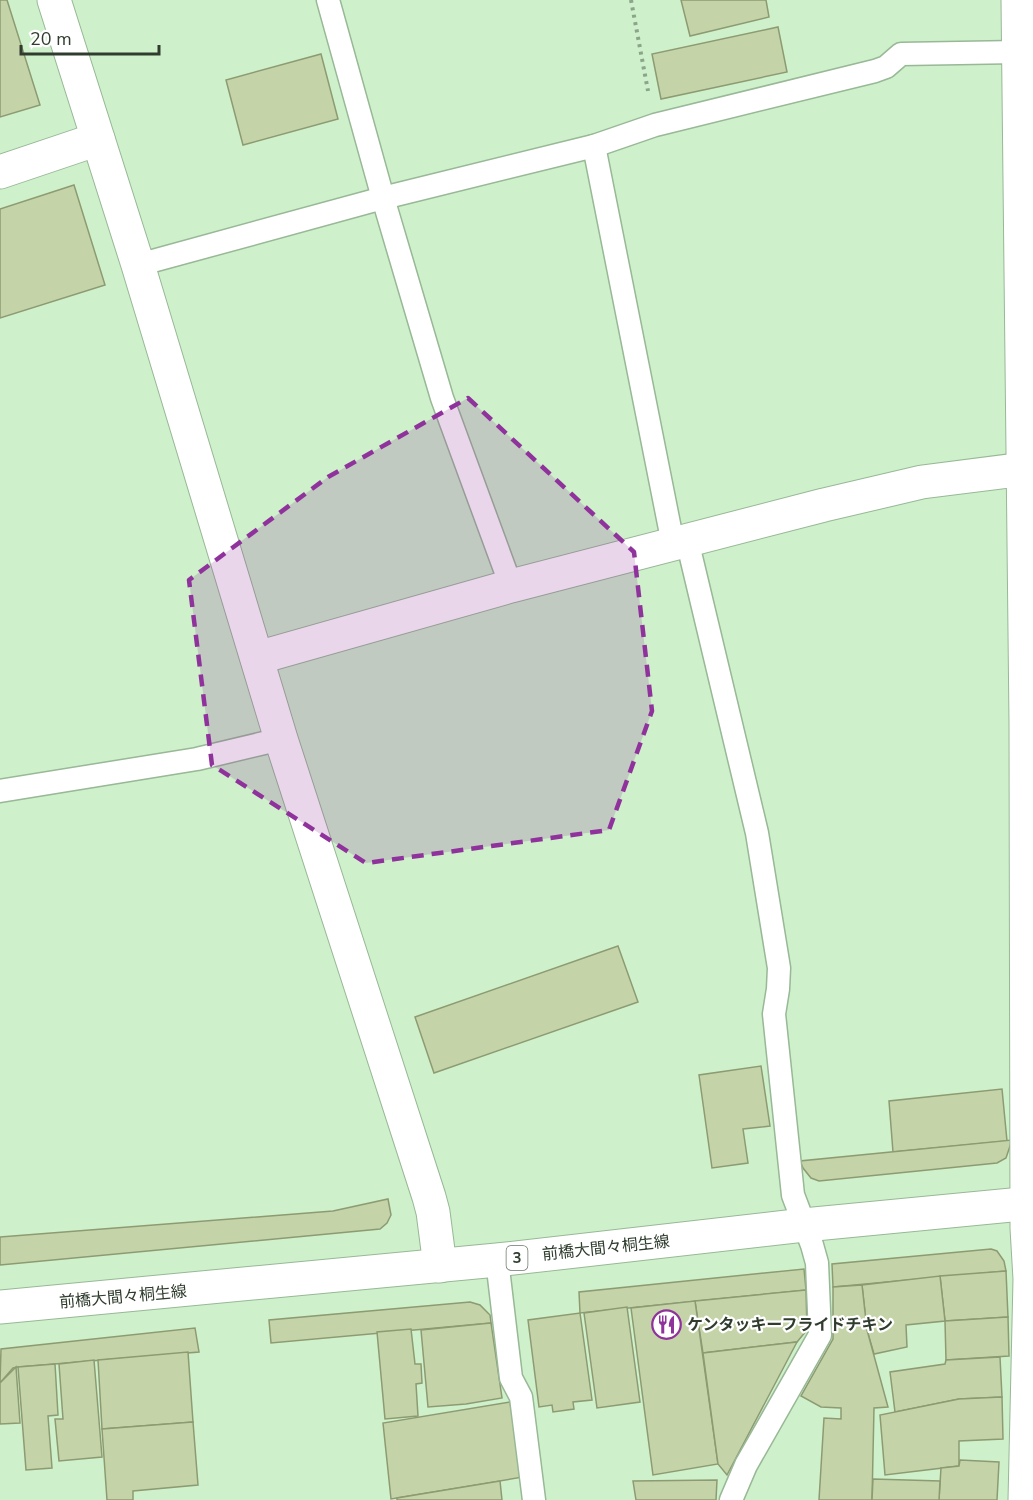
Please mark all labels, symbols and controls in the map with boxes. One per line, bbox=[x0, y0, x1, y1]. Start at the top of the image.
scale bar bbox=[21, 18, 159, 56]
text: 20 m bbox=[30, 27, 72, 51]
street label: 前橋大間々桐生線 bbox=[541, 1230, 671, 1266]
road number: 3 bbox=[506, 1246, 528, 1270]
street label: 前橋大間々桐生線 bbox=[58, 1280, 188, 1314]
restaurant icon: ケンタッキーフライドチキン bbox=[650, 1309, 682, 1341]
place label: ケンタッキーフライドチキン bbox=[687, 1314, 893, 1336]

